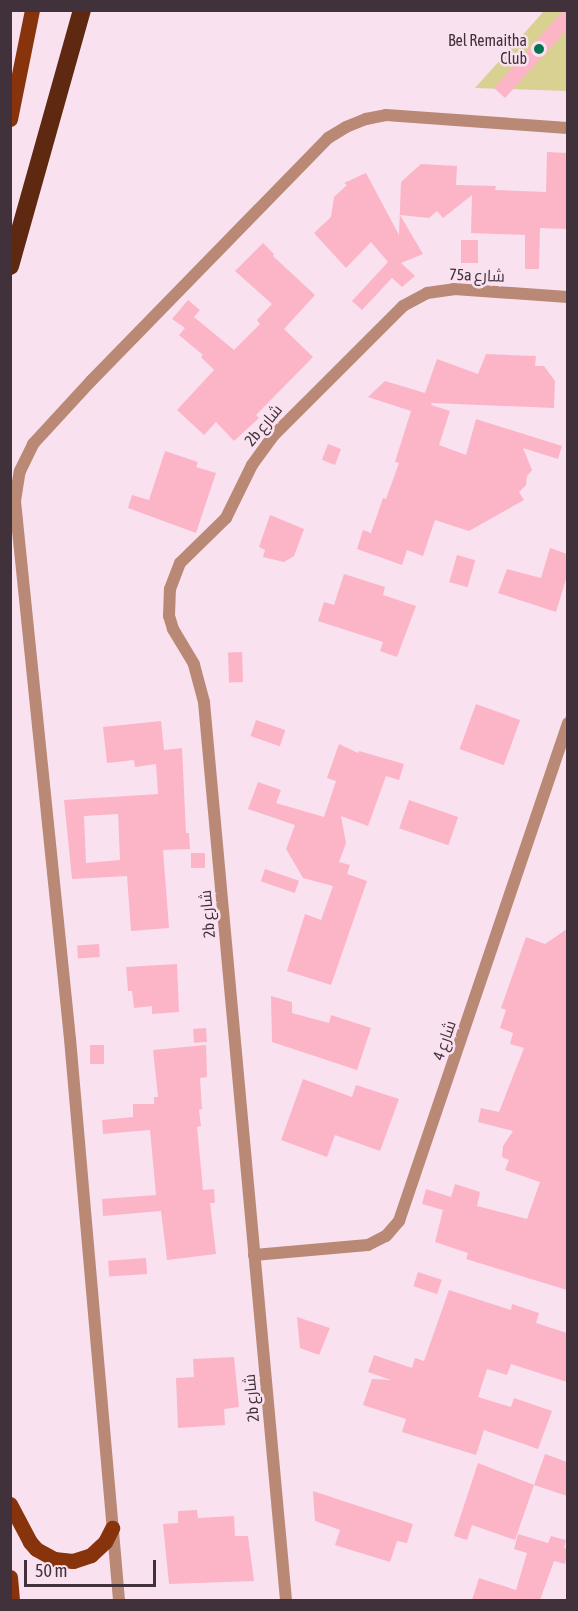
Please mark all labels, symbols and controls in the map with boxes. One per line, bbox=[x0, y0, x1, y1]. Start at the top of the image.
place label: Bel Remaitha Club bbox=[448, 30, 527, 68]
marker: Bel Remaitha Club bbox=[532, 42, 546, 56]
street label: 75a شارع bbox=[449, 264, 505, 286]
street label: 2b شارع bbox=[240, 400, 286, 450]
street label: 2b شارع bbox=[195, 889, 219, 939]
street label: شارع 4 bbox=[428, 1018, 460, 1062]
street label: 2b شارع bbox=[239, 1373, 263, 1423]
scale bar bbox=[27, 1548, 159, 1586]
text: 50 m bbox=[35, 1560, 67, 1581]

